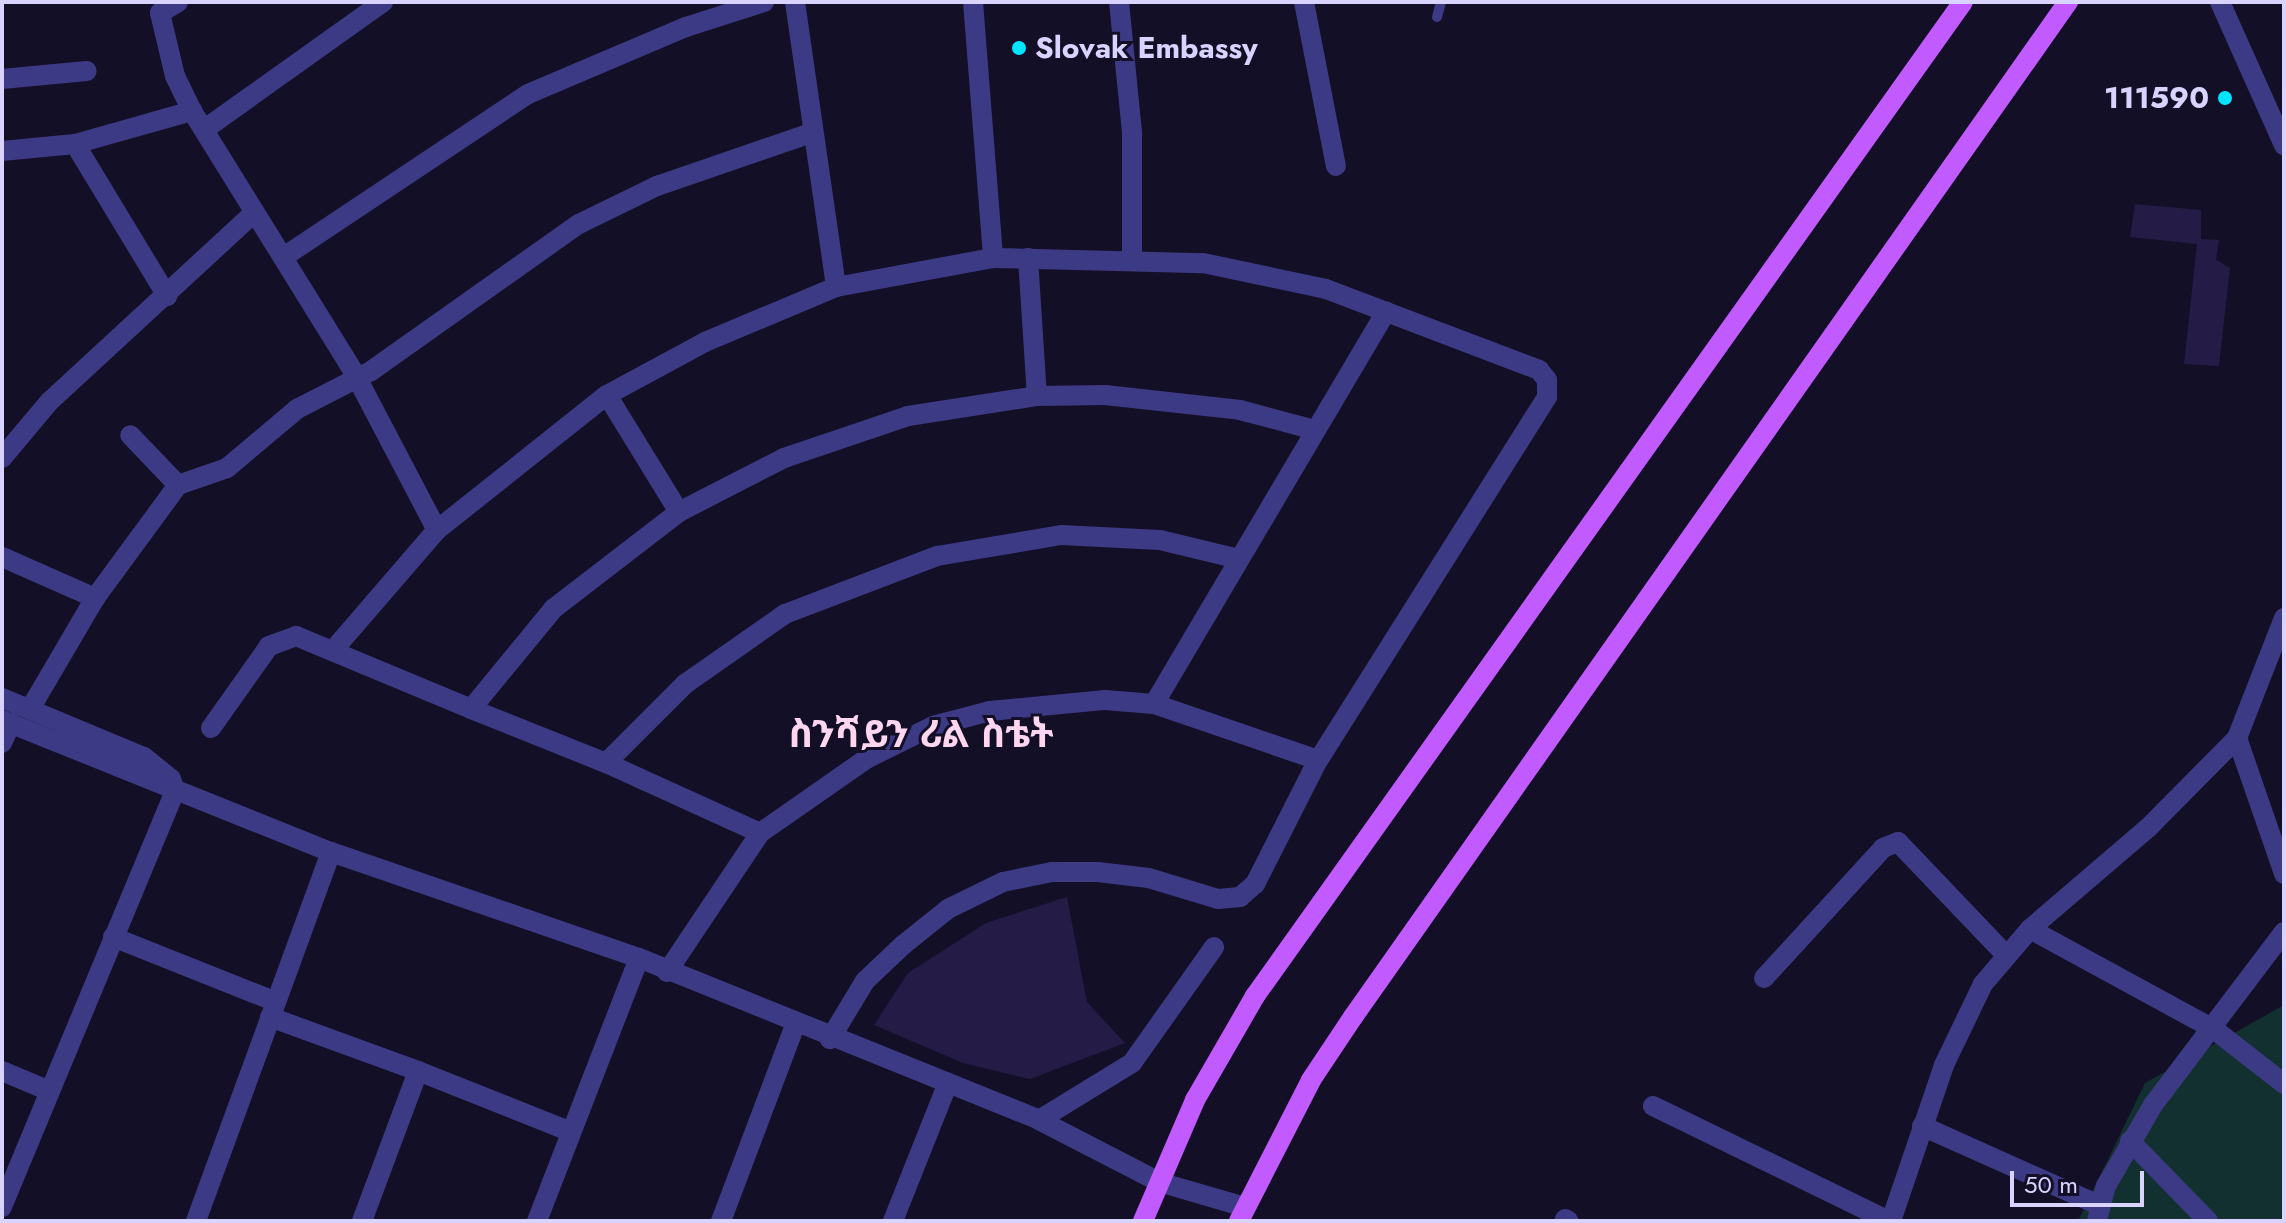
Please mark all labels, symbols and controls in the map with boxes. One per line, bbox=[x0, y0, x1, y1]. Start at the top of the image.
place label: Slovak Embassy bbox=[1035, 30, 1258, 66]
marker: Slovak Embassy bbox=[1010, 39, 1028, 57]
place label: 111590 bbox=[2104, 80, 2209, 116]
marker: 111590 bbox=[2216, 89, 2234, 107]
district label: ስንሻይን ሪል ስቴት bbox=[789, 711, 1053, 757]
scale bar bbox=[2014, 1155, 2148, 1205]
text: 50 m bbox=[2024, 1167, 2078, 1202]

